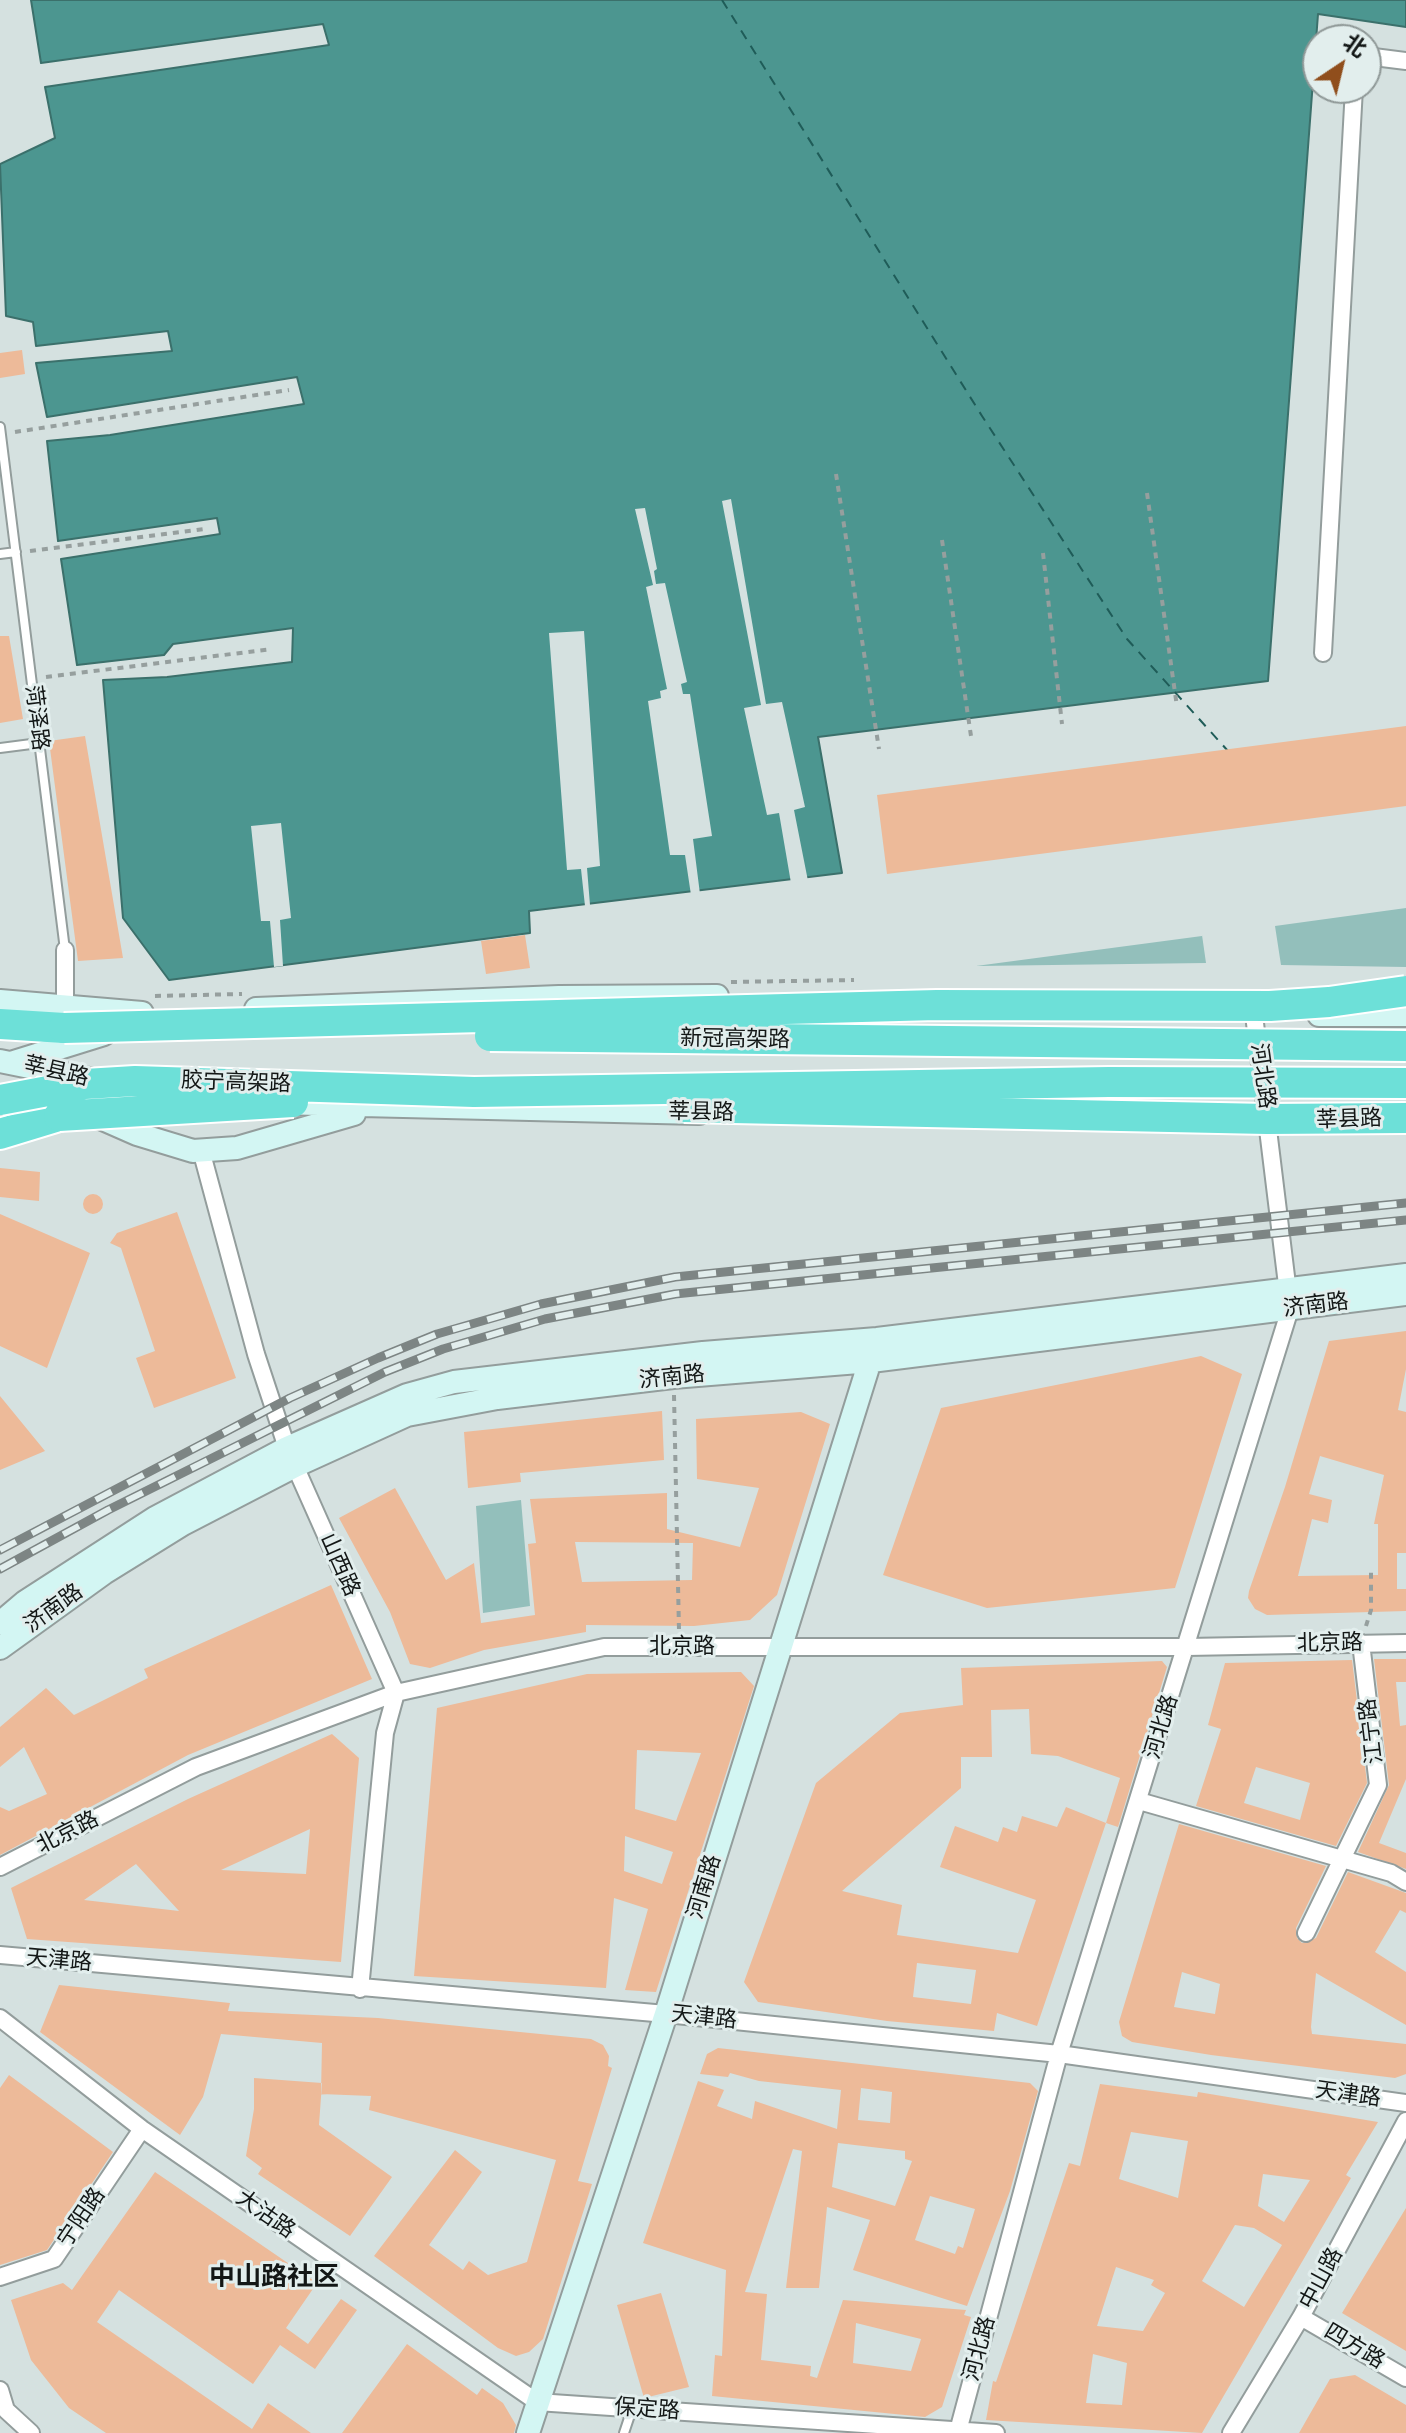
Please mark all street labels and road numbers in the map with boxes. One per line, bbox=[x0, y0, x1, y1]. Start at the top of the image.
street label: 菏泽路 bbox=[19, 684, 53, 752]
street label: 新冠高架路 bbox=[680, 1026, 790, 1054]
street label: 河北路 bbox=[1244, 1041, 1280, 1111]
street label: 莘县路 bbox=[21, 1052, 91, 1092]
street label: 胶宁高架路 bbox=[181, 1068, 291, 1098]
street label: 莘县路 bbox=[668, 1099, 734, 1127]
street label: 莘县路 bbox=[1316, 1106, 1382, 1134]
street label: 济南路 bbox=[1282, 1289, 1350, 1323]
street label: 济南路 bbox=[638, 1361, 706, 1395]
street label: 山西路 bbox=[314, 1529, 364, 1601]
street label: 济南路 bbox=[20, 1579, 88, 1639]
street label: 北京路 bbox=[1297, 1630, 1363, 1658]
street label: 北京路 bbox=[649, 1634, 715, 1660]
street label: 河北路 bbox=[1140, 1692, 1184, 1762]
street label: 江宁路 bbox=[1355, 1697, 1389, 1765]
street label: 北京路 bbox=[33, 1806, 103, 1860]
street label: 河南路 bbox=[683, 1852, 727, 1922]
street label: 天津路 bbox=[25, 1945, 93, 1977]
street label: 天津路 bbox=[670, 2001, 738, 2035]
street label: 天津路 bbox=[1313, 2077, 1383, 2113]
street label: 宁阳路 bbox=[53, 2183, 111, 2253]
street label: 大沽路 bbox=[230, 2185, 300, 2245]
street label: 中山路 bbox=[1295, 2244, 1349, 2314]
street label: 河北路 bbox=[959, 2314, 1001, 2384]
street label: 四方路 bbox=[1319, 2319, 1389, 2375]
street label: 保定路 bbox=[613, 2395, 681, 2425]

